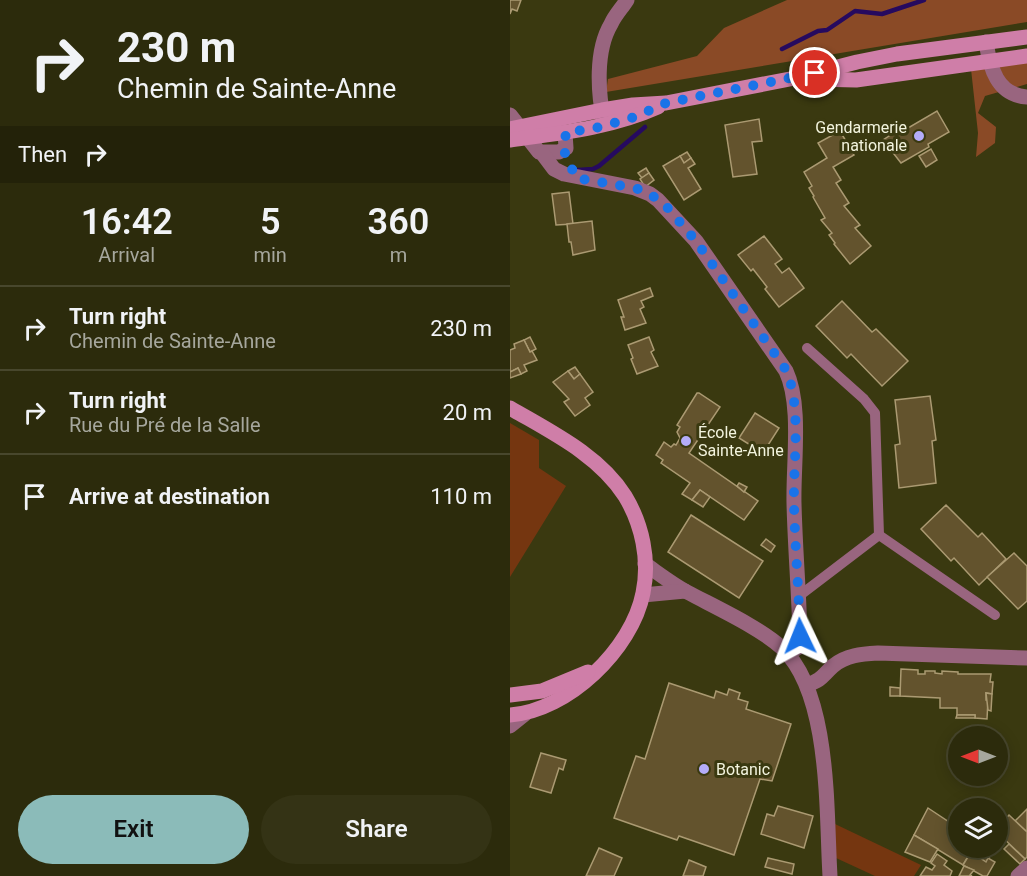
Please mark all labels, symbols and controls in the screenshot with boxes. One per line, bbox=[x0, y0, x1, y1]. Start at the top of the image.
text: 230 m bbox=[117, 23, 236, 72]
icon: right bbox=[18, 24, 96, 102]
pin bbox=[789, 47, 840, 98]
icon: arrive bbox=[798, 56, 831, 89]
text: Chemin de Sainte-Anne bbox=[117, 73, 396, 105]
place label: Gendarmerie nationale bbox=[815, 118, 907, 155]
marker: Gendarmerie nationale bbox=[912, 129, 926, 143]
icon: right bbox=[79, 138, 112, 171]
text: Then bbox=[18, 142, 67, 167]
text: 16:42 bbox=[81, 201, 173, 243]
text: 5 bbox=[260, 201, 280, 243]
text: 360 bbox=[368, 201, 429, 243]
text: Arrival bbox=[98, 243, 155, 267]
text: min bbox=[253, 243, 287, 267]
text: m bbox=[390, 243, 407, 267]
text: Turn right bbox=[69, 304, 166, 329]
icon: right bbox=[18, 312, 51, 345]
text: 230 m bbox=[430, 316, 492, 341]
text: Chemin de Sainte-Anne bbox=[69, 329, 276, 353]
text: Turn right bbox=[69, 388, 166, 413]
icon: right bbox=[18, 396, 51, 429]
text: 20 m bbox=[443, 400, 492, 425]
text: Rue du Pré de la Salle bbox=[69, 413, 261, 437]
place label: École Sainte-Anne bbox=[698, 423, 784, 460]
marker: École Sainte-Anne bbox=[679, 434, 693, 448]
icon: arrive bbox=[18, 480, 51, 513]
text: Arrive at destination bbox=[69, 484, 270, 509]
text: 110 m bbox=[430, 484, 492, 509]
position arrow bbox=[768, 604, 832, 668]
north arrow bbox=[948, 726, 1008, 786]
map controls bbox=[948, 726, 1008, 858]
place label: Botanic bbox=[716, 760, 770, 779]
marker: Botanic bbox=[697, 762, 711, 776]
button: Exit bbox=[18, 795, 249, 864]
button: Share bbox=[261, 795, 492, 864]
button: layers bbox=[948, 798, 1008, 858]

